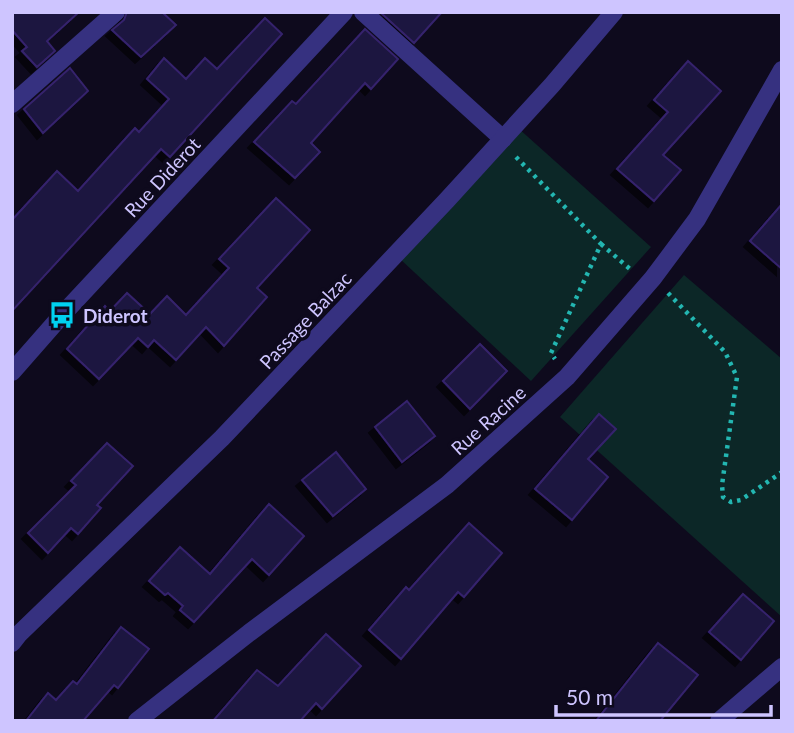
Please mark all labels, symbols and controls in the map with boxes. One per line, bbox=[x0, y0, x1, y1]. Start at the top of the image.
street label: Rue Diderot bbox=[119, 132, 205, 222]
street label: Passage Balzac bbox=[254, 267, 356, 373]
bus stop icon: Diderot bbox=[47, 300, 77, 330]
place label: Diderot bbox=[83, 304, 148, 327]
street label: Rue Racine bbox=[446, 381, 530, 459]
scale bar bbox=[556, 674, 771, 718]
text: 50 m bbox=[566, 684, 613, 709]

